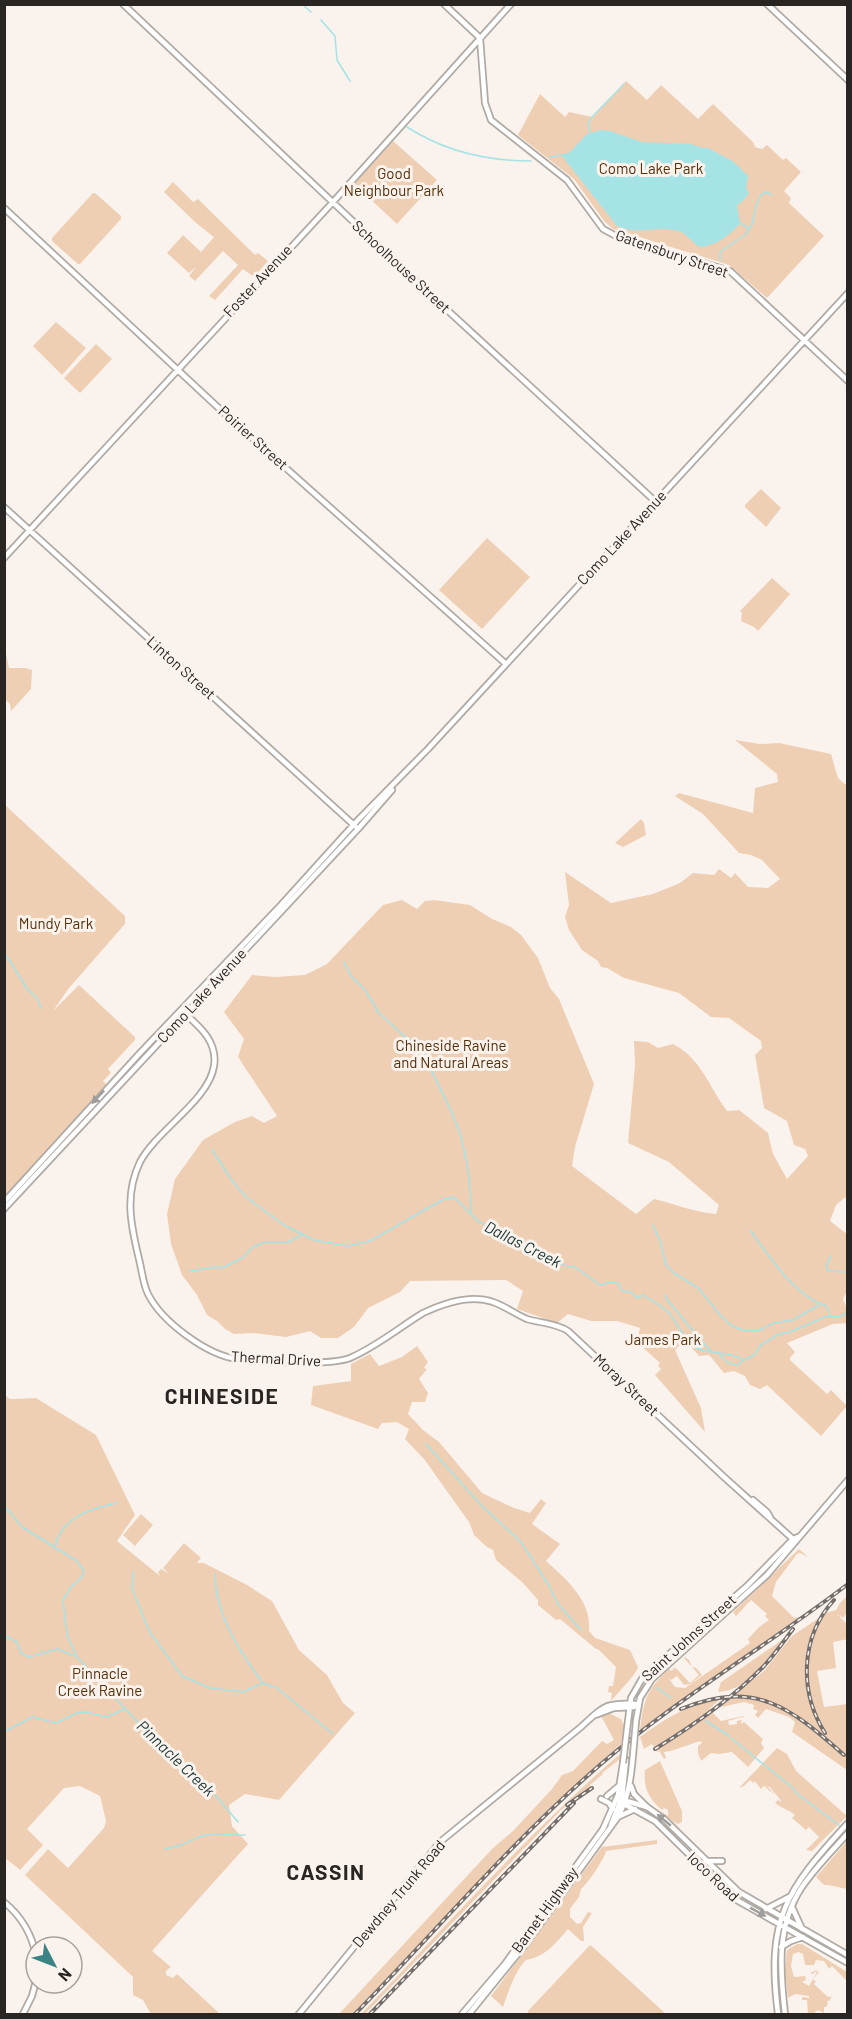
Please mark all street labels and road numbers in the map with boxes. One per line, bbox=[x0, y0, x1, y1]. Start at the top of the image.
street label: Schoolhouse Street bbox=[349, 216, 455, 316]
street label: Gatensbury Street bbox=[614, 225, 731, 281]
street label: Foster Avenue bbox=[219, 240, 295, 320]
street label: Poirier Street bbox=[215, 401, 292, 473]
street label: Como Lake Avenue bbox=[573, 486, 670, 588]
street label: Linton Street bbox=[144, 632, 220, 703]
street label: Como Lake Avenue bbox=[153, 944, 250, 1046]
street label: Thermal Drive bbox=[231, 1347, 321, 1369]
street label: Moray Street bbox=[590, 1349, 663, 1419]
street label: Saint Johns Street bbox=[637, 1590, 739, 1684]
street label: Dewdney Trunk Road bbox=[348, 1836, 448, 1951]
street label: Ioco Road bbox=[684, 1848, 743, 1905]
street label: Barnet Highway bbox=[507, 1863, 581, 1956]

